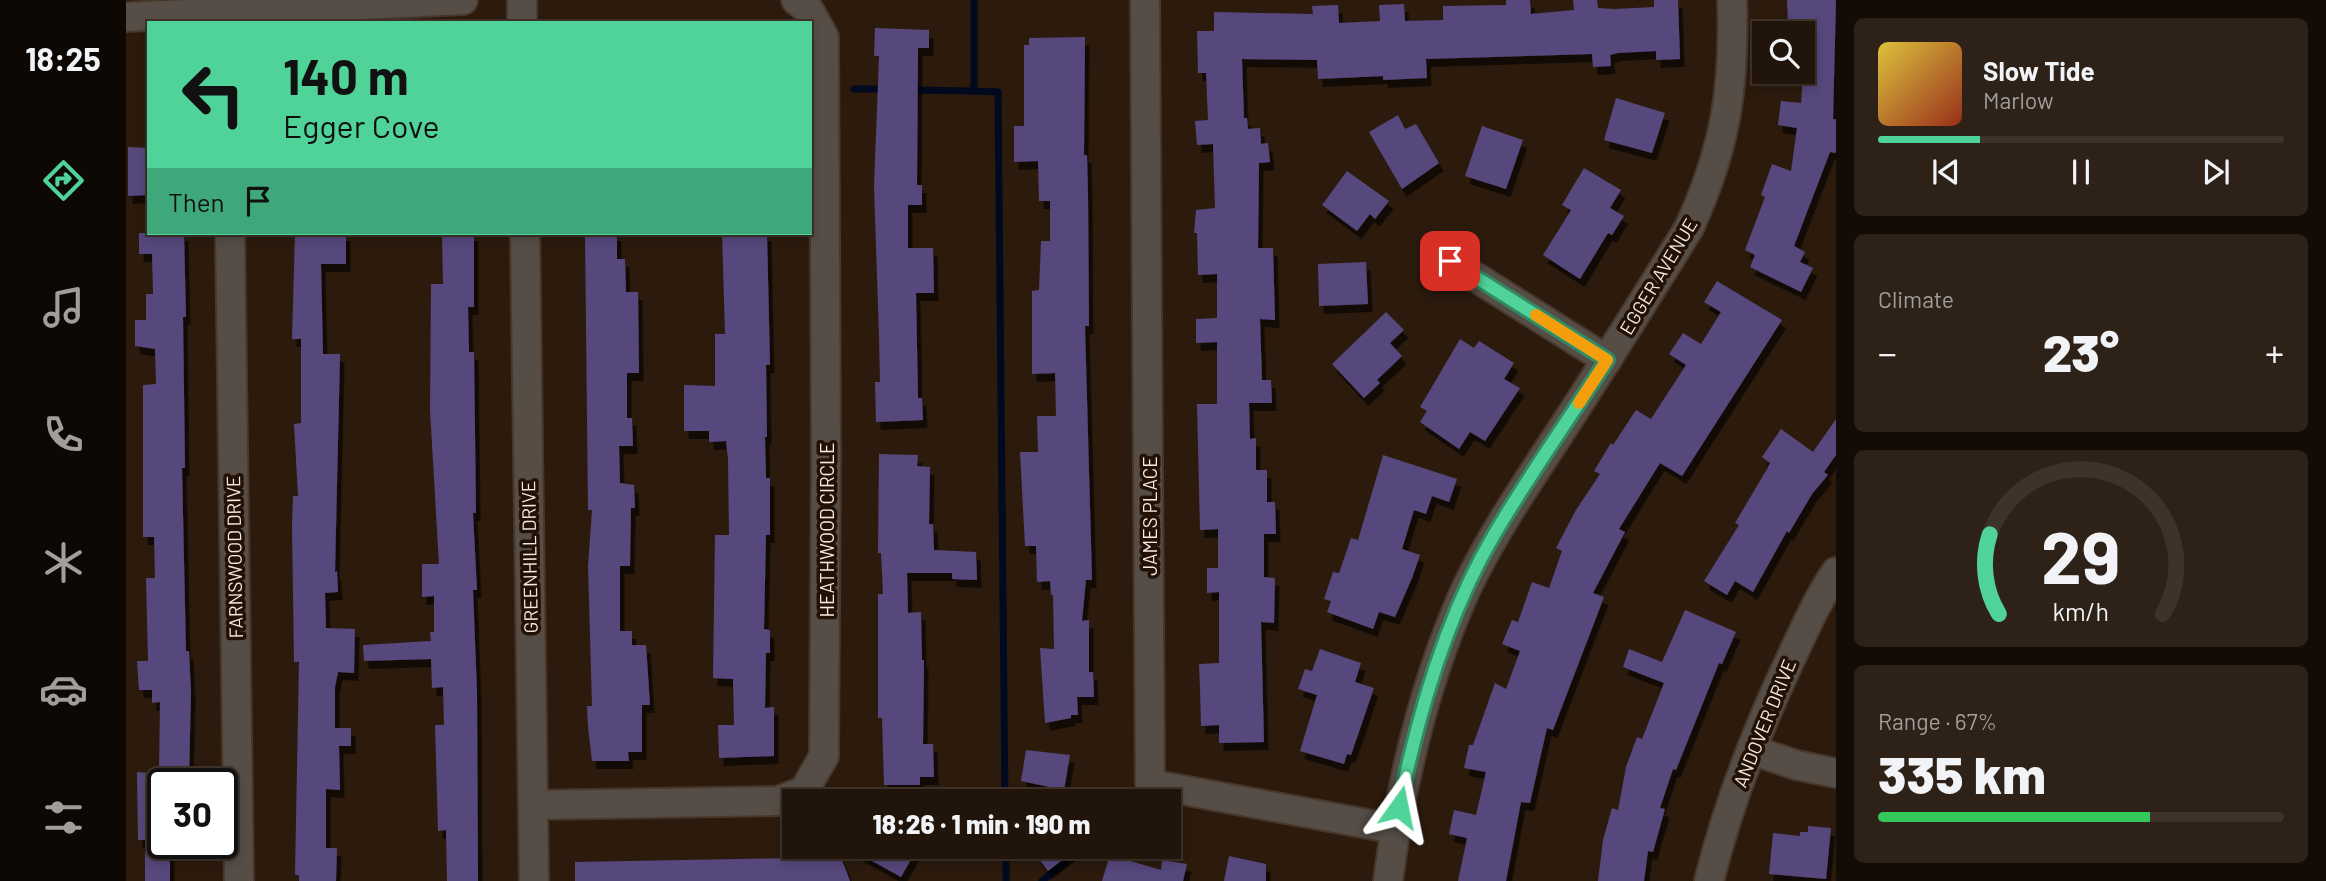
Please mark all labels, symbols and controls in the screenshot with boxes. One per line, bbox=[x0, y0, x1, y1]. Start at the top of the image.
map controls bbox=[1752, 21, 1815, 84]
button: search bbox=[1752, 21, 1815, 84]
text: 18:25 bbox=[25, 39, 101, 77]
text: 140 m bbox=[283, 46, 409, 105]
icon: left bbox=[168, 49, 259, 140]
text: Slow Tide bbox=[1983, 55, 2095, 86]
text: Marlow bbox=[1983, 86, 2054, 114]
text: Egger Cove bbox=[283, 106, 440, 144]
icon: previous bbox=[1927, 153, 1965, 191]
icon: pause bbox=[2062, 153, 2100, 191]
icon: next bbox=[2197, 153, 2235, 191]
icon: directions bbox=[39, 156, 88, 205]
icon: arrive bbox=[239, 182, 277, 220]
text: Then bbox=[168, 186, 225, 217]
street label: EGGER AVENUE bbox=[1614, 214, 1702, 338]
pin bbox=[1420, 231, 1480, 291]
icon: arrive bbox=[1431, 242, 1469, 280]
icon: music bbox=[39, 283, 88, 332]
text: Climate bbox=[1878, 285, 1954, 313]
text: 23° bbox=[2043, 320, 2119, 382]
text: − bbox=[1878, 329, 1897, 375]
text: + bbox=[2265, 329, 2284, 375]
icon: phone bbox=[39, 410, 88, 459]
street label: HEATHWOOD CIRCLE bbox=[815, 443, 838, 617]
street label: JAMES PLACE bbox=[1138, 456, 1161, 576]
street label: FARNSWOOD DRIVE bbox=[221, 475, 247, 639]
street label: GREENHILL DRIVE bbox=[516, 481, 542, 633]
text: 29 bbox=[2041, 512, 2121, 600]
icon: climate bbox=[39, 538, 88, 587]
text: km/h bbox=[2053, 596, 2109, 626]
street label: ANDOVER DRIVE bbox=[1728, 656, 1800, 790]
icon: car bbox=[39, 665, 88, 714]
text: Range · 67% bbox=[1878, 707, 1997, 735]
text: 335 km bbox=[1878, 742, 2046, 804]
speed limit sign: 30 bbox=[147, 768, 238, 859]
position arrow bbox=[1362, 770, 1436, 844]
icon: filters bbox=[39, 793, 88, 842]
text: 18:26 · 1 min · 190 m bbox=[873, 808, 1090, 839]

